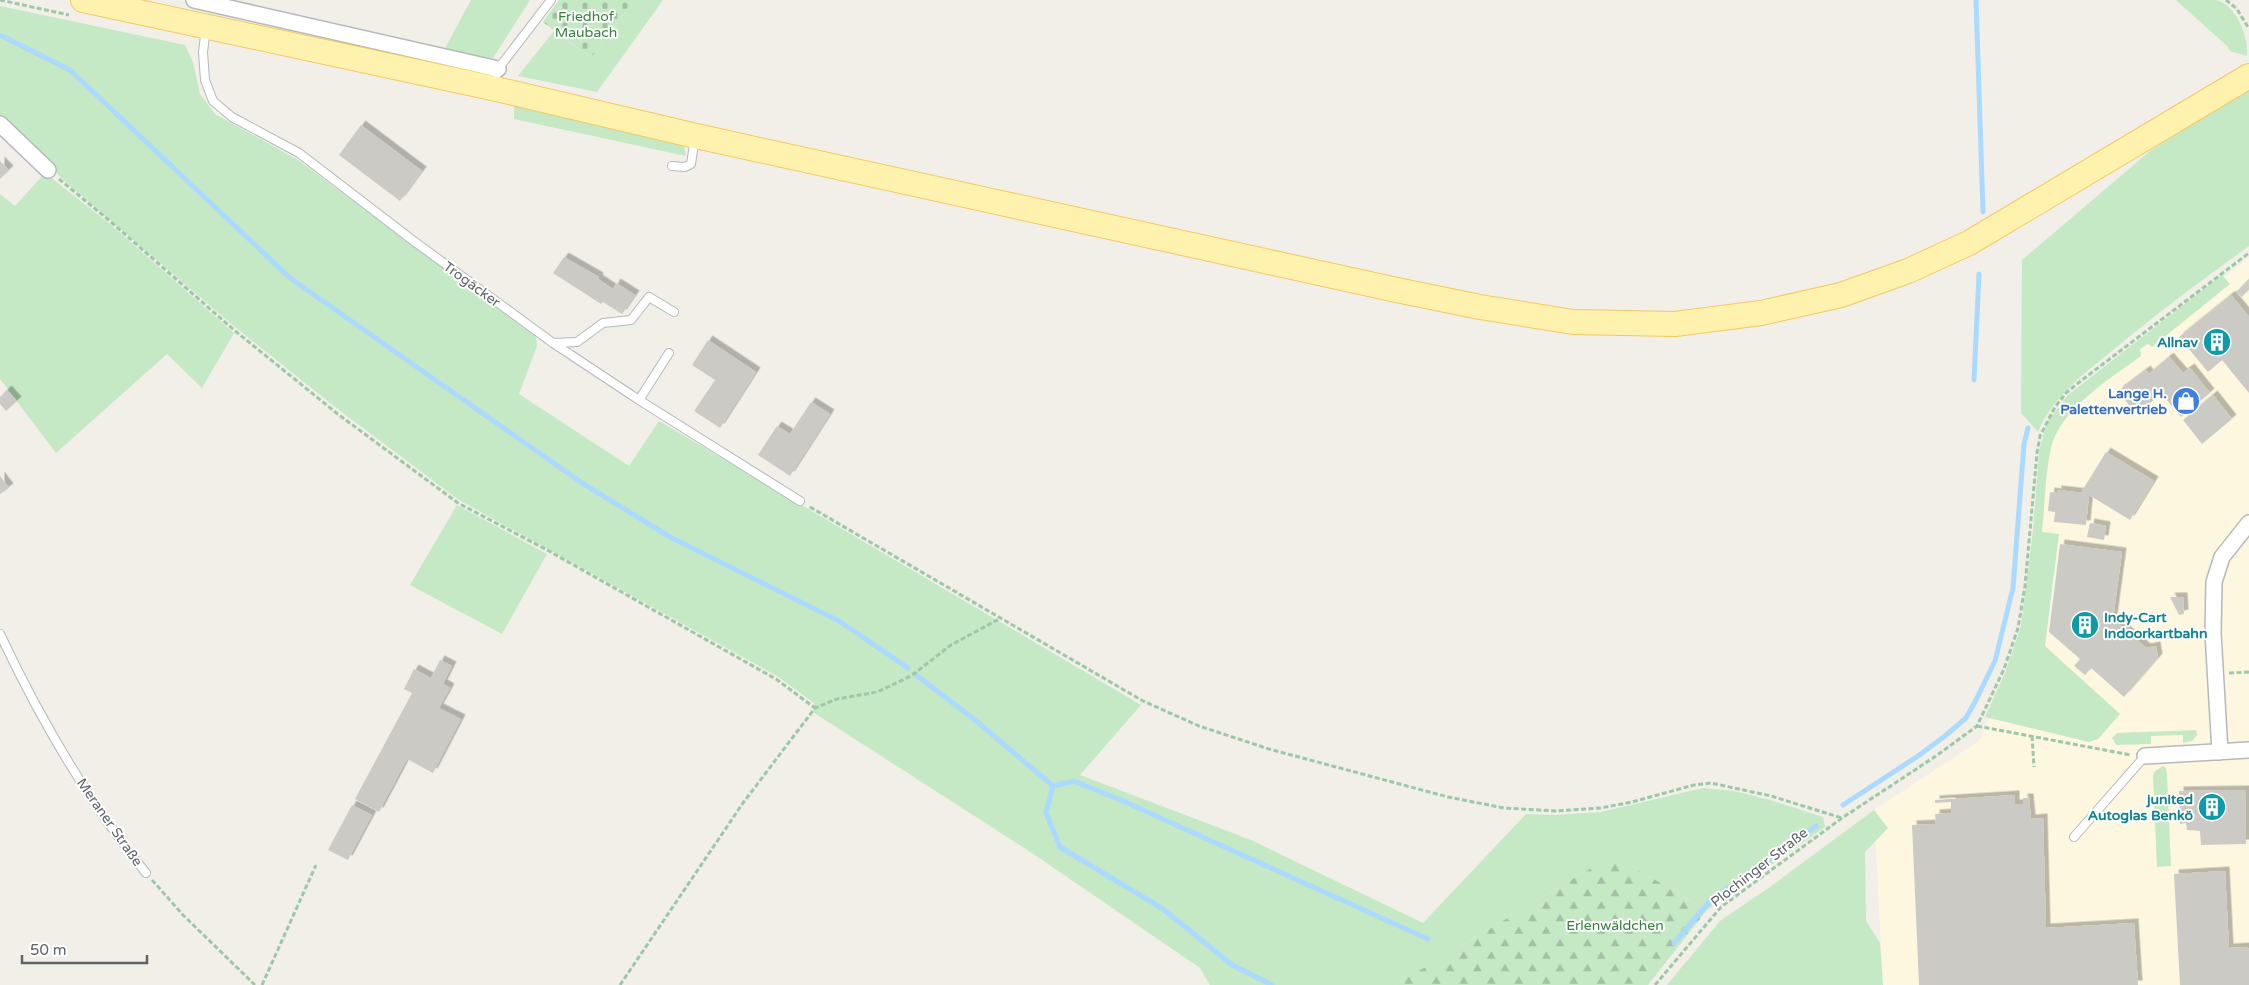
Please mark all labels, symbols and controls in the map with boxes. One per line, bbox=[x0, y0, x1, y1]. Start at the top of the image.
park label: Friedhof Maubach bbox=[555, 8, 617, 41]
street label: Trogäcker bbox=[440, 258, 504, 311]
building icon: Allnav bbox=[2202, 327, 2232, 357]
place label: Allnav bbox=[2157, 334, 2199, 351]
place label: Lange H. Palettenvertrieb bbox=[2060, 385, 2167, 418]
shop icon: Lange H. Palettenvertrieb bbox=[2171, 386, 2201, 416]
place label: Indy-Cart Indoorkartbahn bbox=[2104, 609, 2207, 642]
building icon: Indy-Cart Indoorkartbahn bbox=[2070, 610, 2100, 640]
street label: Meraner Straße bbox=[73, 775, 146, 870]
place label: junited Autoglas Benkö bbox=[2088, 791, 2193, 824]
building icon: junited Autoglas Benkö bbox=[2197, 792, 2227, 822]
street label: Plochinger Straße bbox=[1707, 824, 1811, 911]
park label: Erlenwäldchen bbox=[1566, 917, 1664, 934]
scale bar bbox=[22, 932, 148, 964]
text: 50 m bbox=[30, 941, 67, 959]

